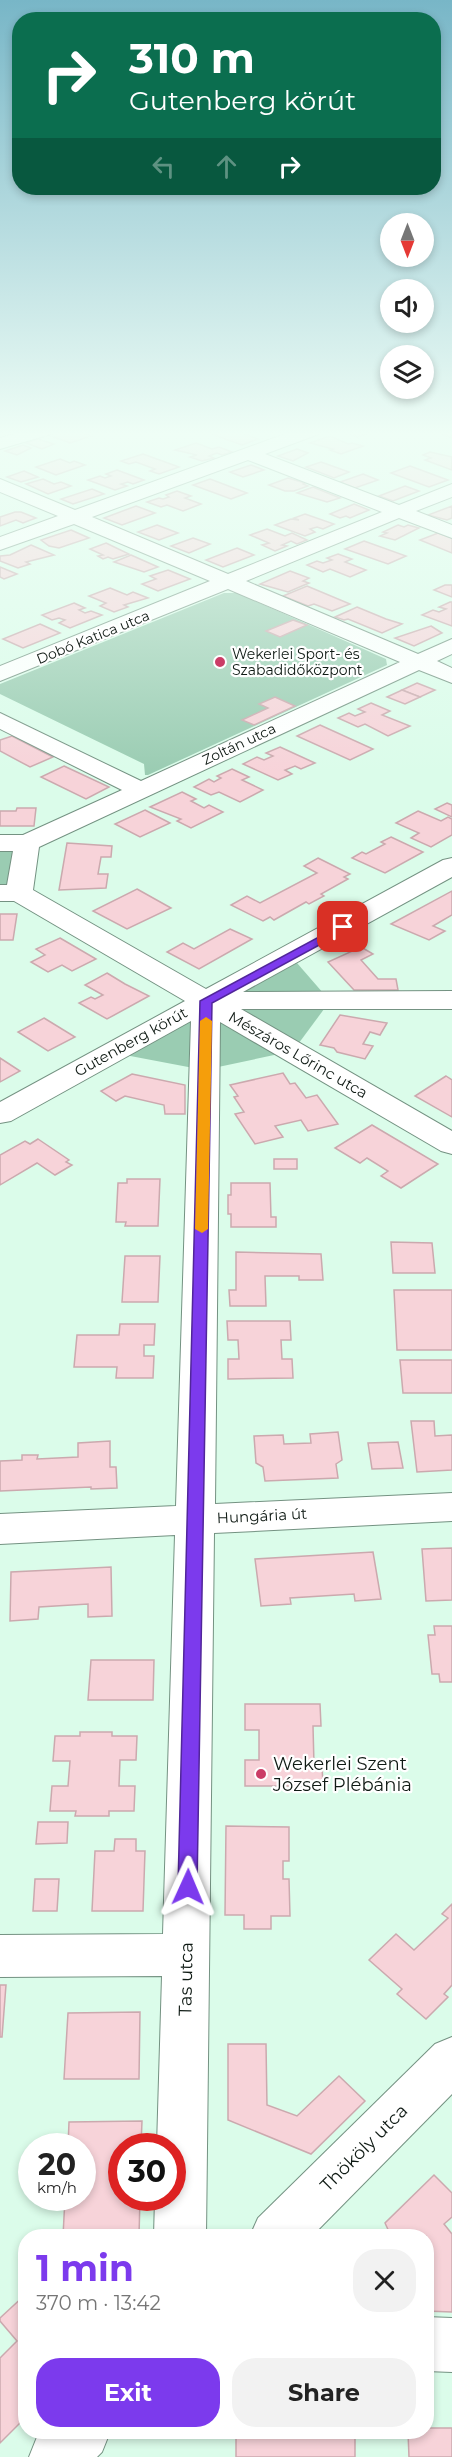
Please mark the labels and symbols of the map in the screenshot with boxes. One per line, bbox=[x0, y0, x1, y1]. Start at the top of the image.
north arrow bbox=[380, 213, 434, 267]
street label: Dobó Katica utca bbox=[34, 606, 152, 668]
place label: Wekerlei Sport- és Szabadidőközpont bbox=[232, 645, 363, 679]
marker: Wekerlei Sport- és Szabadidőközpont bbox=[213, 655, 227, 669]
street label: Zoltán utca bbox=[199, 719, 279, 769]
pin bbox=[317, 901, 368, 952]
street label: Gutenberg körút bbox=[71, 1003, 191, 1080]
street label: Mészáros Lőrinc utca bbox=[225, 1007, 371, 1102]
street label: Hungária út bbox=[216, 1504, 308, 1527]
place label: Wekerlei Szent József Plébánia bbox=[272, 1753, 412, 1796]
marker: Wekerlei Szent József Plébánia bbox=[254, 1767, 268, 1781]
position arrow bbox=[156, 1855, 220, 1919]
street label: Tas utca bbox=[174, 1942, 198, 2016]
street label: Thököly utca bbox=[316, 2100, 412, 2196]
speed limit sign: 30 bbox=[108, 2133, 186, 2211]

